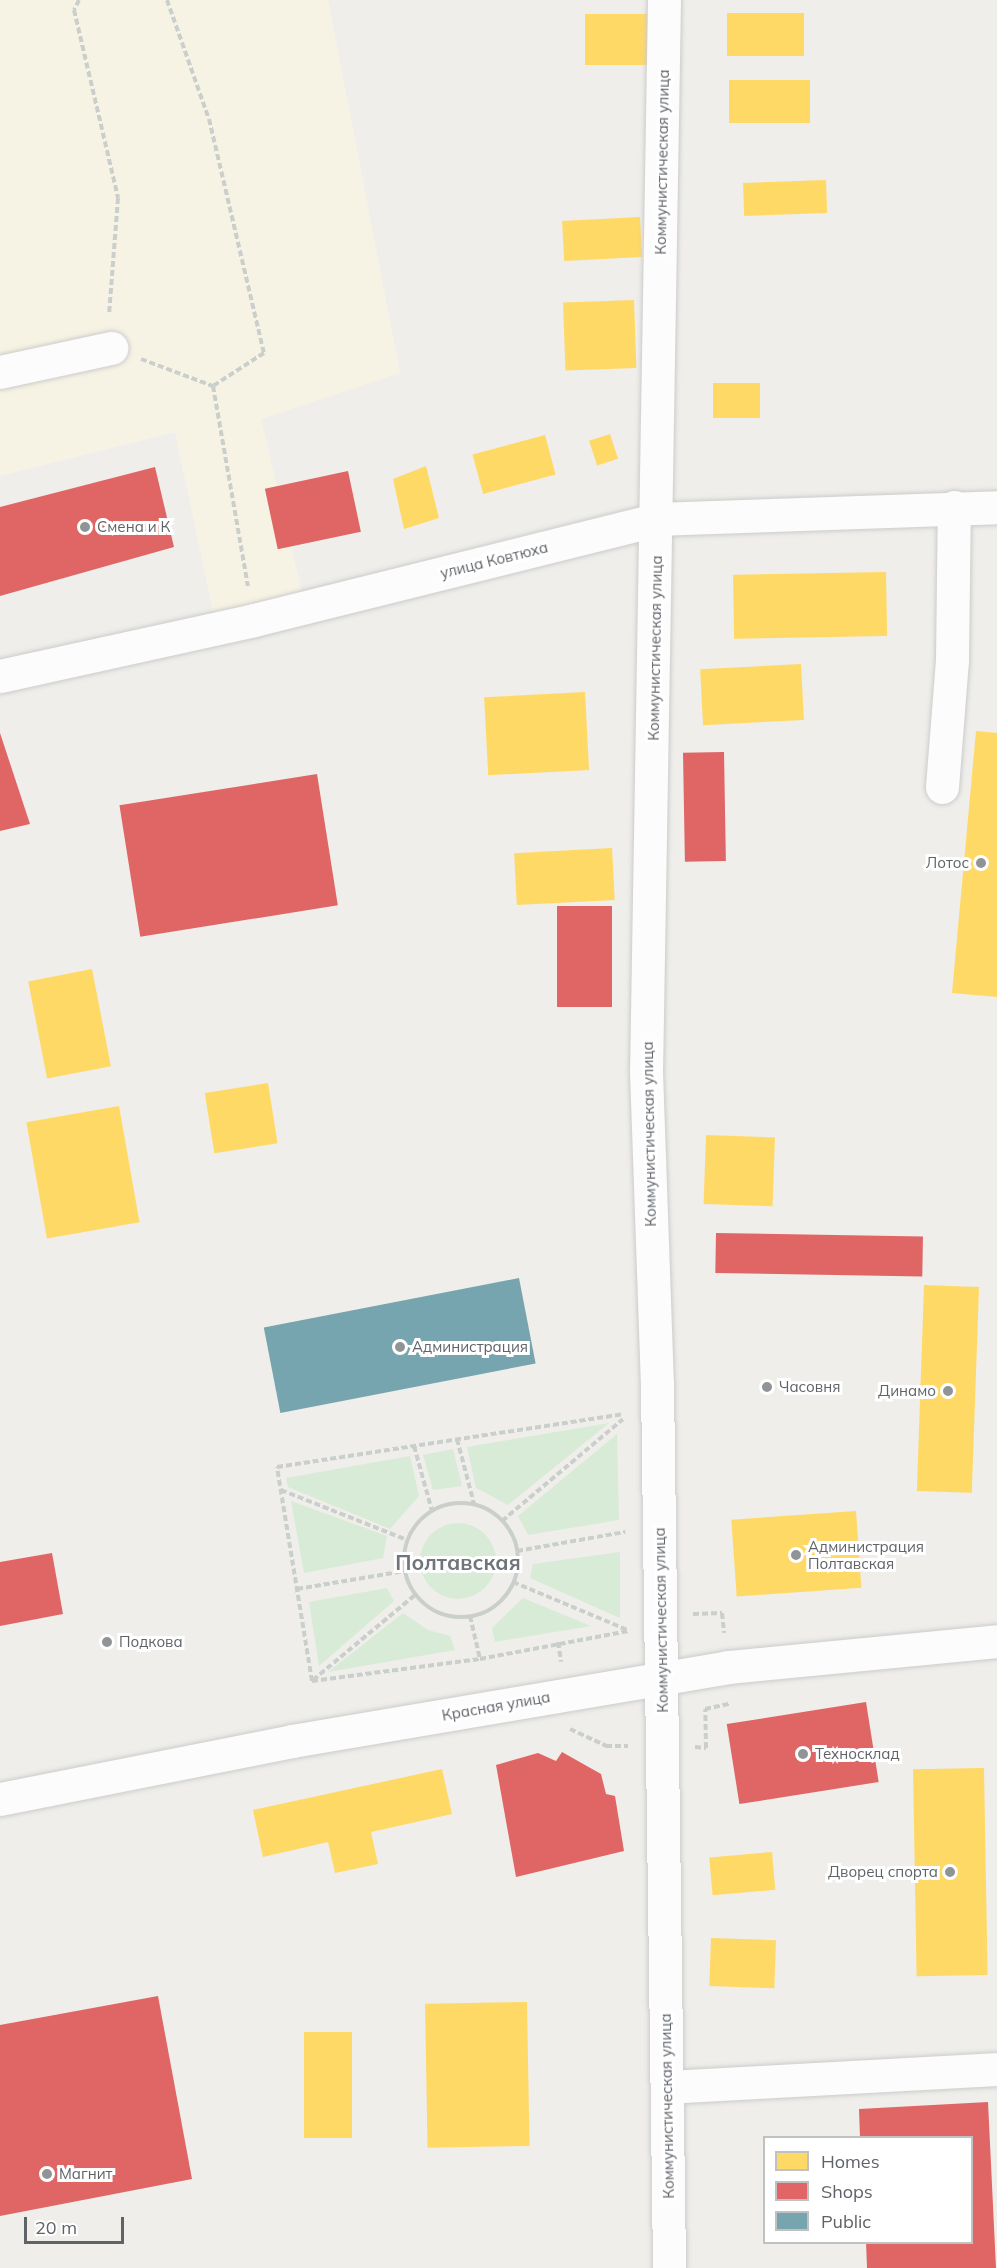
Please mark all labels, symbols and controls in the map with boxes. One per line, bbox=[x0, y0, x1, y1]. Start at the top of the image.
street label: Коммунистическая улица bbox=[651, 69, 673, 255]
place label: Смена и К bbox=[97, 518, 170, 536]
marker: Смена и К bbox=[78, 520, 92, 534]
street label: улица Ковтюха bbox=[438, 538, 550, 582]
street label: Коммунистическая улица bbox=[644, 555, 666, 741]
place label: Лотос bbox=[926, 854, 969, 872]
marker: Лотос bbox=[974, 856, 988, 870]
street label: Коммунистическая улица bbox=[638, 1041, 660, 1227]
place label: Администрация bbox=[412, 1338, 528, 1356]
marker: Администрация bbox=[393, 1340, 407, 1354]
place label: Часовня bbox=[779, 1378, 840, 1396]
marker: Часовня bbox=[760, 1380, 774, 1394]
place label: Динамо bbox=[878, 1382, 936, 1400]
marker: Динамо bbox=[941, 1384, 955, 1398]
street label: Коммунистическая улица bbox=[650, 1527, 672, 1713]
place label: Администрация Полтавская bbox=[808, 1537, 924, 1572]
marker: Администрация Полтавская bbox=[789, 1548, 803, 1562]
district label: Полтавская bbox=[395, 1549, 521, 1575]
place label: Подкова bbox=[119, 1633, 183, 1651]
marker: Подкова bbox=[100, 1635, 114, 1649]
street label: Красная улица bbox=[440, 1688, 552, 1724]
place label: Техносклад bbox=[815, 1745, 900, 1763]
marker: Техносклад bbox=[796, 1747, 810, 1761]
place label: Дворец спорта bbox=[828, 1863, 938, 1881]
marker: Дворец спорта bbox=[943, 1865, 957, 1879]
street label: Коммунистическая улица bbox=[656, 2013, 678, 2199]
legend bbox=[763, 2136, 973, 2244]
text: Homes bbox=[821, 2150, 880, 2173]
place label: Магнит bbox=[59, 2165, 112, 2183]
marker: Магнит bbox=[40, 2167, 54, 2181]
text: Shops bbox=[821, 2180, 873, 2203]
scale bar bbox=[27, 2205, 128, 2243]
text: Public bbox=[821, 2210, 871, 2233]
text: 20 m bbox=[35, 2216, 77, 2239]

